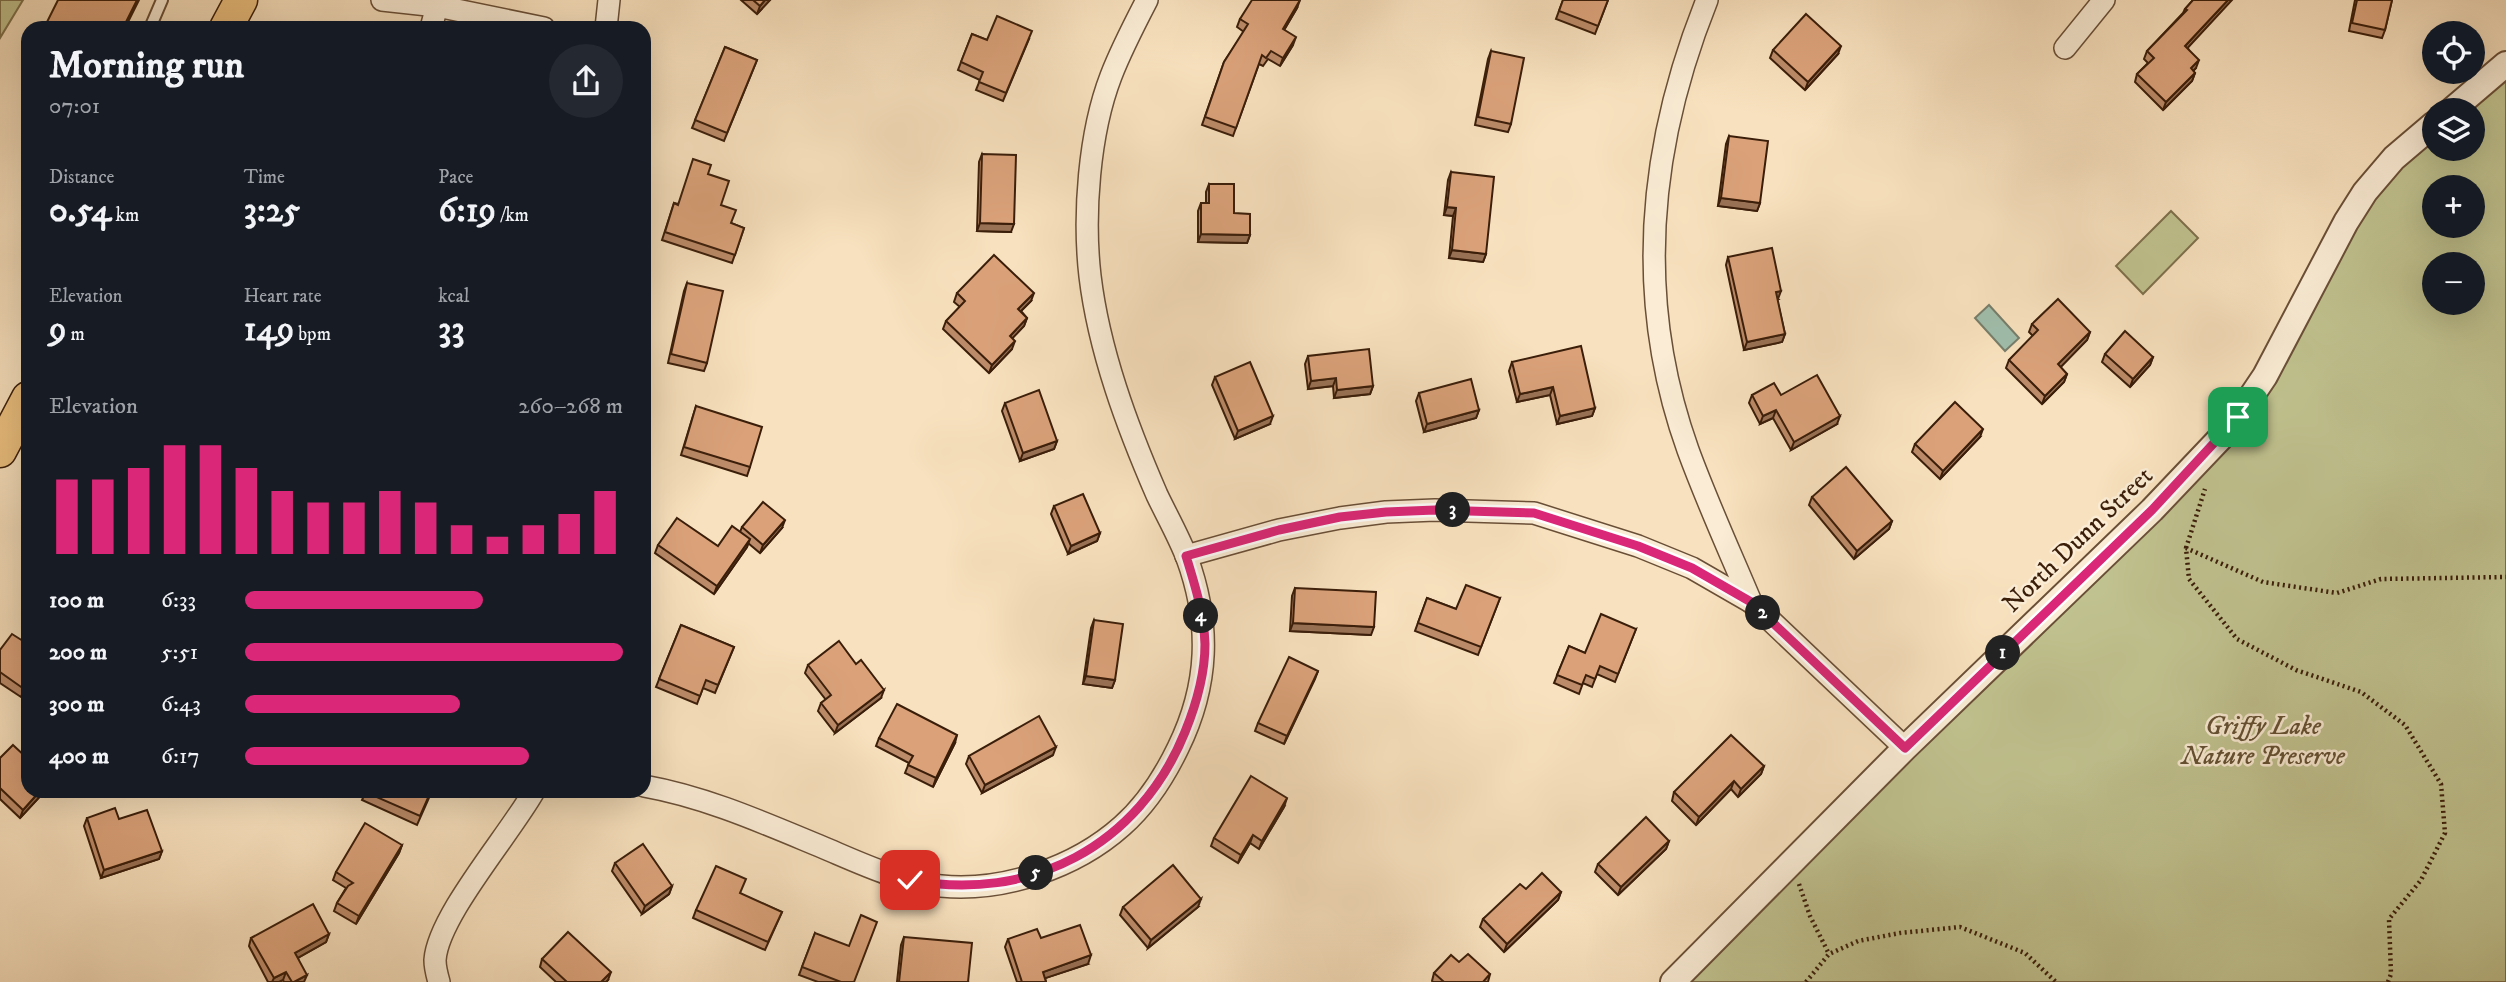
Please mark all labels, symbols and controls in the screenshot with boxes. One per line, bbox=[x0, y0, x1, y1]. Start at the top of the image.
map controls bbox=[2422, 21, 2485, 315]
button: locate bbox=[2422, 21, 2485, 84]
text: Morning run bbox=[49, 42, 244, 90]
button: share bbox=[549, 44, 623, 118]
text: 07:01 bbox=[49, 92, 100, 121]
button: layers bbox=[2422, 98, 2485, 161]
text: Distance bbox=[49, 166, 114, 189]
text: Time bbox=[244, 166, 285, 189]
text: Pace bbox=[438, 166, 473, 189]
button: + bbox=[2422, 175, 2485, 238]
text: 0.54 bbox=[49, 189, 111, 233]
text: 3:25 bbox=[244, 189, 300, 233]
text: 6:19 bbox=[438, 189, 496, 233]
text: km bbox=[111, 204, 139, 227]
text: /km bbox=[496, 204, 529, 227]
button: − bbox=[2422, 252, 2485, 315]
text: Elevation bbox=[49, 285, 123, 308]
text: Heart rate bbox=[244, 285, 322, 308]
text: kcal bbox=[438, 285, 470, 308]
text: 9 bbox=[49, 308, 66, 352]
text: 149 bbox=[244, 308, 294, 352]
text: 33 bbox=[438, 308, 464, 352]
text: m bbox=[66, 323, 85, 346]
text: bpm bbox=[294, 323, 331, 346]
pin bbox=[2208, 387, 2268, 447]
text: Elevation bbox=[49, 392, 138, 421]
text: 260–268 m bbox=[518, 392, 623, 421]
icon: arrive bbox=[2219, 398, 2257, 436]
street label: North Dunn Street bbox=[1996, 460, 2160, 620]
pin: 3 bbox=[1436, 492, 1470, 528]
text: 3 bbox=[1449, 498, 1456, 521]
text: 100 m bbox=[49, 586, 104, 615]
text: 6:33 bbox=[161, 586, 196, 615]
pin: 2 bbox=[1746, 596, 1780, 630]
pin: 4 bbox=[1184, 598, 1218, 634]
text: 2 bbox=[1758, 601, 1767, 624]
text: 4 bbox=[1195, 604, 1206, 627]
pin: 1 bbox=[1986, 636, 2021, 670]
text: 200 m bbox=[49, 638, 107, 667]
text: 5:51 bbox=[161, 638, 198, 667]
text: 1 bbox=[1999, 641, 2006, 664]
text: 300 m bbox=[49, 690, 105, 719]
text: 6:43 bbox=[161, 690, 201, 719]
park label: Griffy Lake Nature Preserve bbox=[2179, 710, 2346, 773]
text: 400 m bbox=[49, 742, 109, 771]
text: 6:17 bbox=[161, 742, 200, 771]
pin bbox=[880, 850, 940, 910]
pin: 5 bbox=[1018, 856, 1054, 890]
icon: check bbox=[891, 861, 929, 899]
text: 5 bbox=[1031, 861, 1040, 884]

